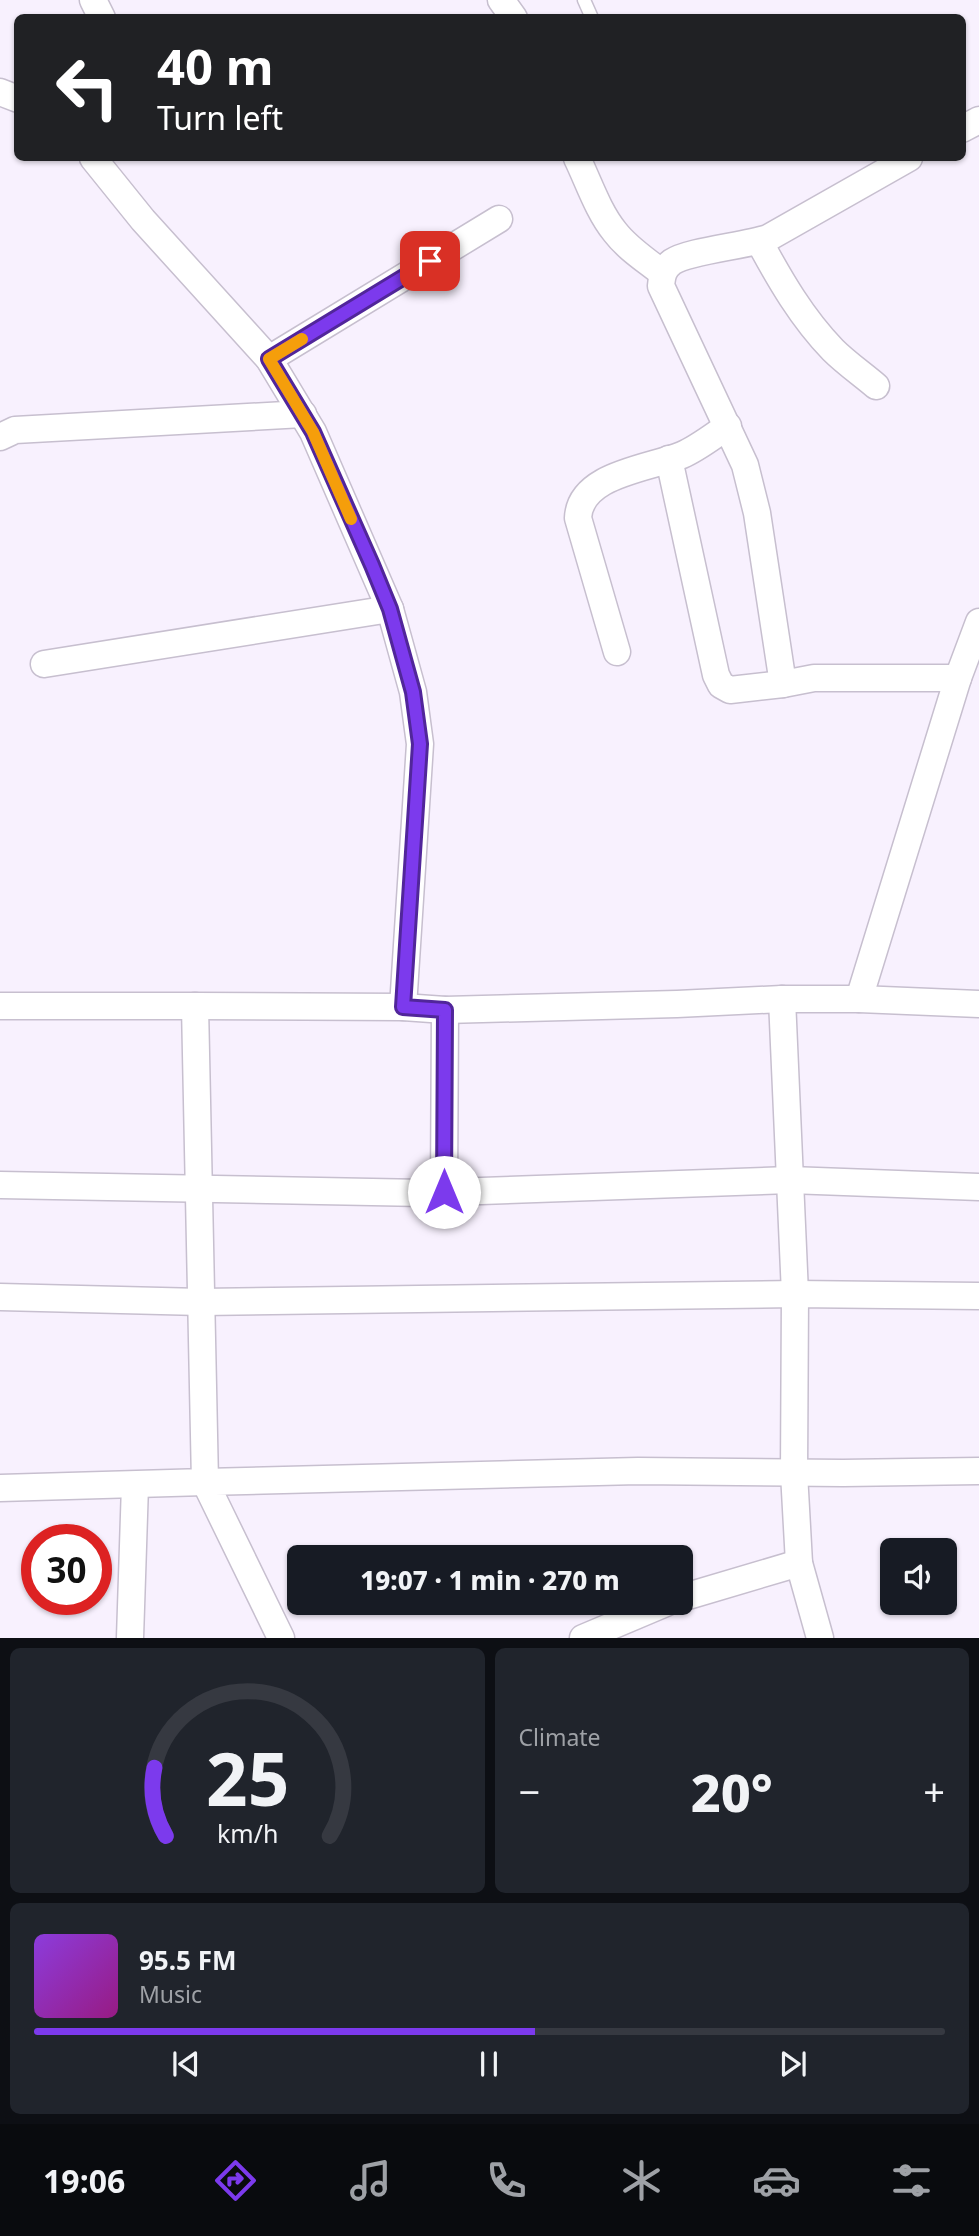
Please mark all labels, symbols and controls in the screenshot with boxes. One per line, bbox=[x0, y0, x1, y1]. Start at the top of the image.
text: 40 m bbox=[157, 33, 274, 99]
icon: left bbox=[42, 42, 133, 133]
text: Turn left bbox=[157, 96, 283, 139]
pin bbox=[400, 231, 460, 291]
icon: arrive bbox=[411, 242, 449, 280]
position arrow bbox=[407, 1155, 481, 1229]
speed limit sign: 30 bbox=[21, 1524, 112, 1615]
map controls bbox=[880, 1538, 957, 1615]
button: sound bbox=[880, 1538, 957, 1615]
text: 19:07 · 1 min · 270 m bbox=[360, 1562, 620, 1598]
text: Climate bbox=[519, 1721, 601, 1753]
text: 25 bbox=[206, 1729, 289, 1828]
text: 20° bbox=[691, 1756, 773, 1827]
text: − bbox=[519, 1765, 540, 1817]
text: + bbox=[923, 1765, 945, 1817]
text: km/h bbox=[216, 1816, 278, 1850]
text: 95.5 FM bbox=[139, 1942, 236, 1978]
text: Music bbox=[139, 1978, 202, 2010]
icon: previous bbox=[167, 2045, 205, 2083]
icon: pause bbox=[470, 2045, 508, 2083]
icon: next bbox=[774, 2045, 812, 2083]
icon: directions bbox=[211, 2156, 260, 2205]
icon: music bbox=[346, 2156, 395, 2205]
icon: phone bbox=[482, 2156, 531, 2205]
icon: climate bbox=[617, 2156, 666, 2205]
icon: car bbox=[752, 2156, 801, 2205]
icon: filters bbox=[887, 2156, 936, 2205]
text: 19:06 bbox=[43, 2159, 125, 2202]

